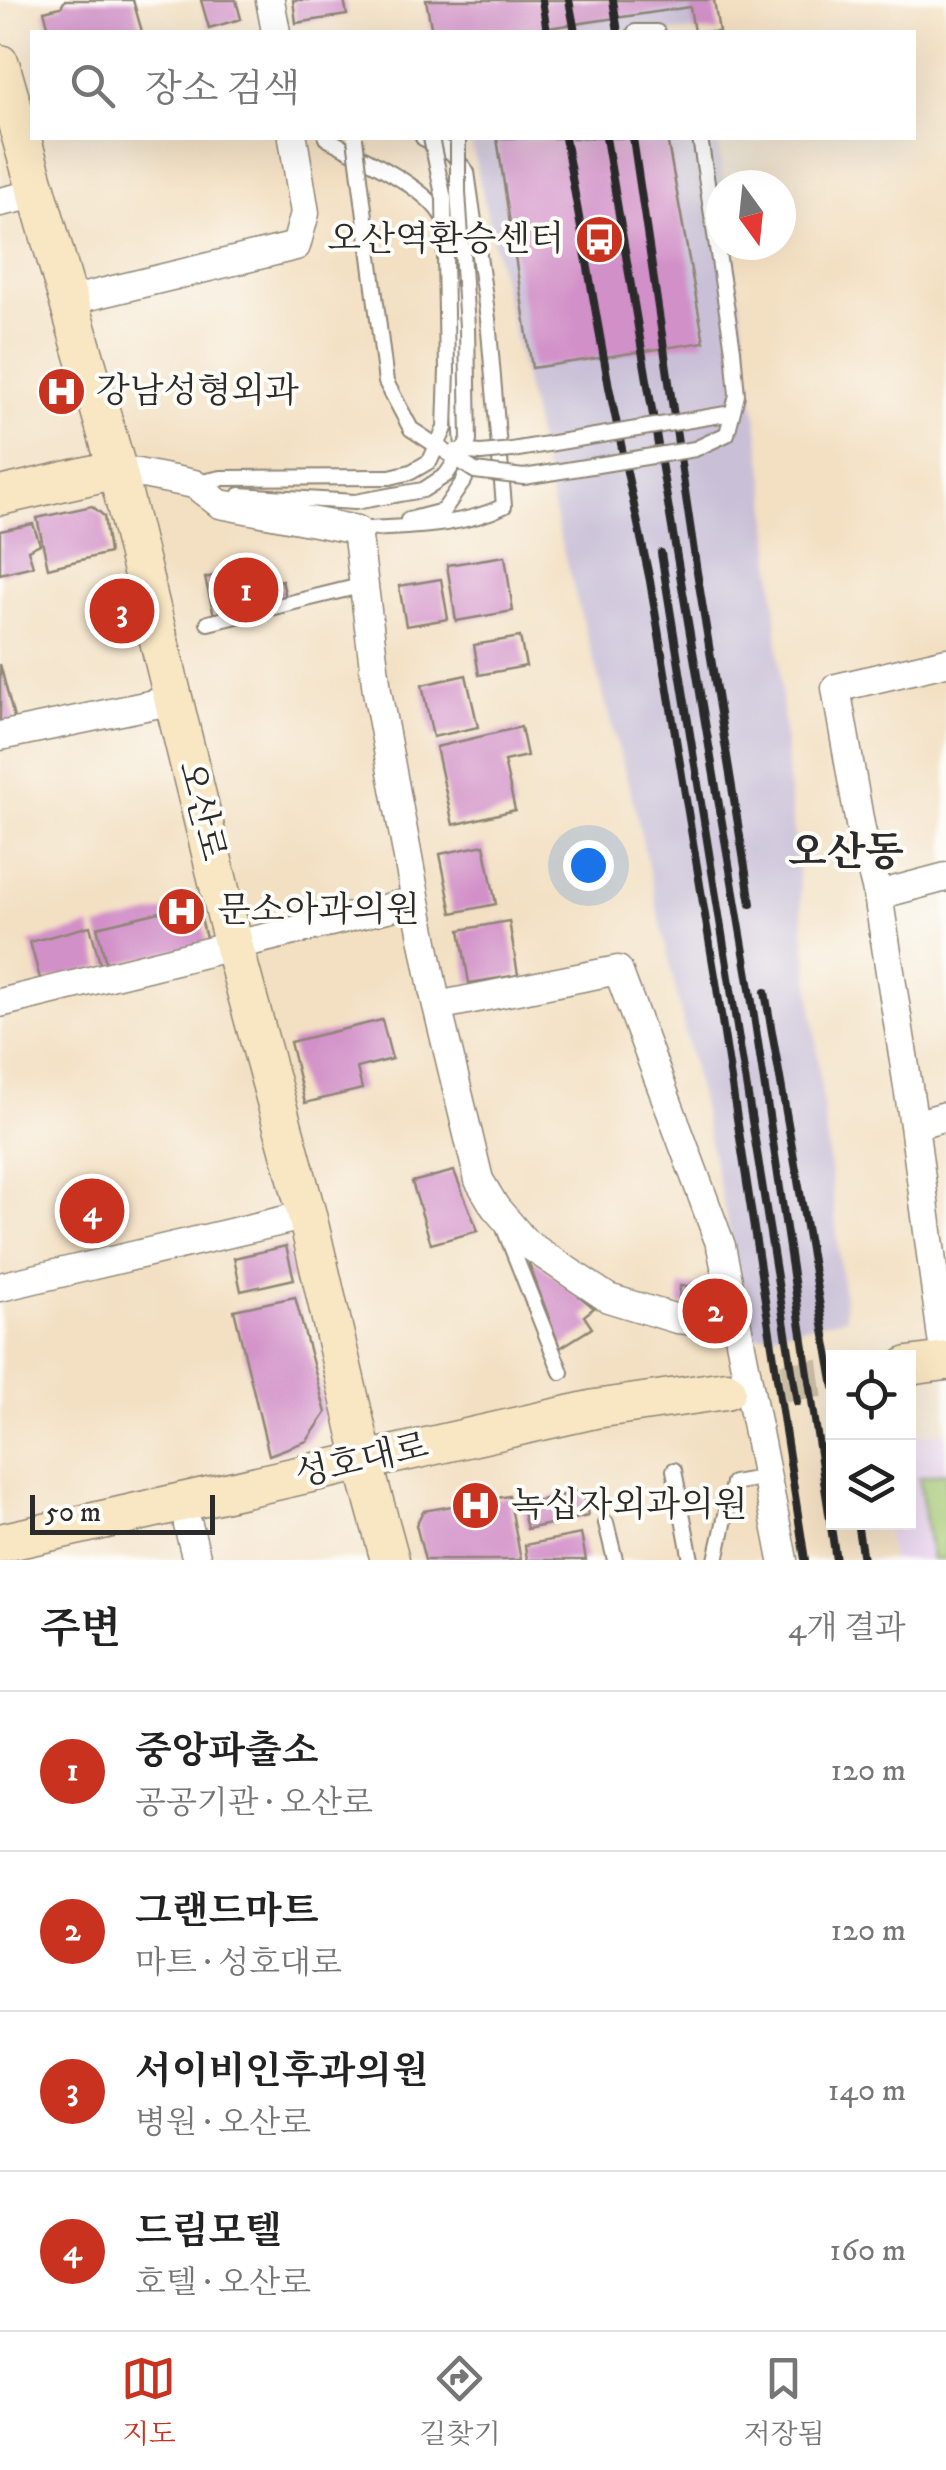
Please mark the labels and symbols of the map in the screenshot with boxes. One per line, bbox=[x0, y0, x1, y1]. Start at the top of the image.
north arrow bbox=[706, 170, 796, 260]
bus stop icon: 오산역환승센터 bbox=[573, 214, 625, 266]
place label: 오산역환승센터 bbox=[327, 218, 564, 262]
hospital icon: 강남성형외과 bbox=[35, 366, 87, 418]
place label: 강남성형외과 bbox=[96, 370, 299, 414]
pin: 1 bbox=[214, 552, 278, 628]
pin: 3 bbox=[90, 574, 154, 648]
street label: 오산로 bbox=[167, 756, 235, 866]
district label: 오산동 bbox=[788, 829, 904, 879]
your location bbox=[563, 840, 614, 891]
hospital icon: 문소아과의원 bbox=[156, 885, 208, 937]
place label: 문소아과의원 bbox=[217, 889, 420, 933]
pin: 4 bbox=[59, 1174, 124, 1248]
pin: 2 bbox=[682, 1274, 748, 1348]
street label: 성호대로 bbox=[291, 1424, 433, 1498]
hospital icon: 녹십자외과의원 bbox=[450, 1480, 502, 1532]
place label: 녹십자외과의원 bbox=[511, 1484, 748, 1528]
scale bar bbox=[30, 1490, 215, 1534]

